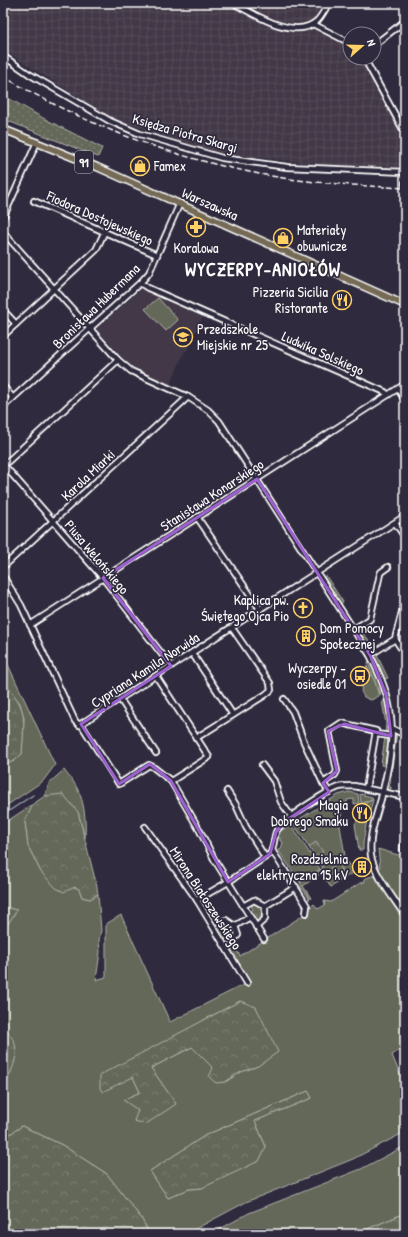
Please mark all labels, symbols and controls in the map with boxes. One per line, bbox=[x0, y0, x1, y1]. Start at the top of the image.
north arrow bbox=[342, 26, 382, 66]
text: N bbox=[364, 37, 379, 48]
street label: Księdza Piotra Skargi bbox=[130, 108, 240, 158]
road number: 91 bbox=[75, 151, 93, 173]
shop icon: Famex bbox=[129, 155, 151, 177]
place label: Famex bbox=[153, 156, 186, 175]
street label: Warszawska bbox=[179, 183, 242, 225]
street label: Fiodora Dostojewskiego bbox=[43, 185, 157, 251]
pharmacy icon: Koralowa bbox=[185, 216, 207, 238]
place label: Materiały obuwnicze bbox=[297, 220, 347, 255]
shop icon: Materiały obuwnicze bbox=[272, 227, 294, 249]
place label: Koralowa bbox=[173, 238, 219, 257]
district label: WYCZERPY-ANIOŁÓW bbox=[185, 257, 341, 282]
street label: Bronisława Hubermana bbox=[48, 259, 144, 352]
place label: Pizzeria Sicilia Ristorante bbox=[253, 282, 329, 317]
restaurant icon: Pizzeria Sicilia Ristorante bbox=[331, 289, 353, 311]
place label: Przedszkole Miejskie nr 25 bbox=[197, 319, 268, 355]
school or university icon: Przedszkole Miejskie nr 25 bbox=[172, 326, 194, 348]
street label: Ludwika Solskiego bbox=[279, 326, 368, 380]
street label: Karola Miarki bbox=[56, 445, 119, 505]
street label: Stanisława Konarskiego bbox=[156, 454, 268, 536]
street label: Piusa Welońskiego bbox=[60, 516, 134, 599]
place label: Kaplica pw. Świętego Ojca Pio bbox=[201, 590, 289, 626]
church icon: Kaplica pw. Świętego Ojca Pio bbox=[292, 597, 314, 619]
place label: Dom Pomocy Społecznej bbox=[320, 618, 384, 654]
building icon: Dom Pomocy Społecznej bbox=[295, 625, 317, 647]
street label: Cypriana Kamila Norwida bbox=[87, 627, 204, 713]
place label: Wyczerpy - osiedle 01 bbox=[288, 658, 346, 693]
bus stop icon: Wyczerpy - osiedle 01 bbox=[349, 665, 371, 687]
place label: Magia Dobrego Smaku bbox=[271, 795, 348, 831]
restaurant icon: Magia Dobrego Smaku bbox=[351, 802, 373, 824]
street label: Mirona Białoszewskiego bbox=[165, 842, 247, 954]
place label: Rozdzielnia elektryczna 15 kV bbox=[257, 849, 349, 885]
building icon: Rozdzielnia elektryczna 15 kV bbox=[351, 856, 373, 878]

